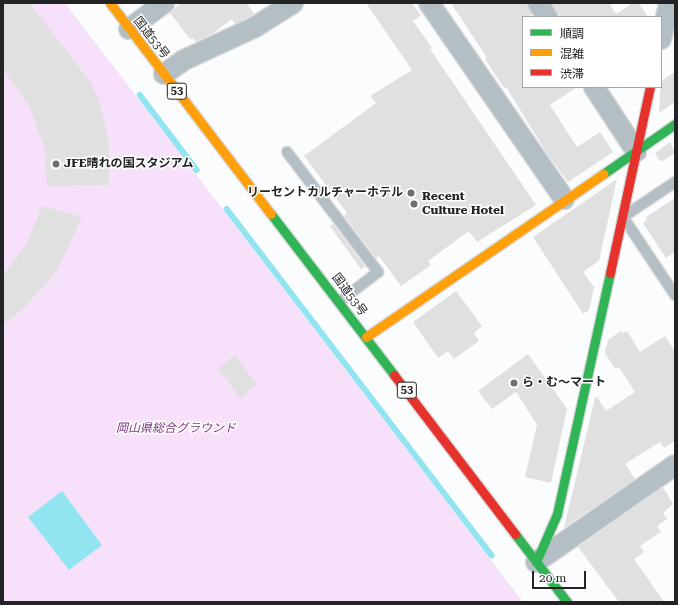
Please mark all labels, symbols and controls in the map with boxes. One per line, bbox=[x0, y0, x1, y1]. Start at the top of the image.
street label: 国道53号 bbox=[130, 14, 172, 62]
legend bbox=[522, 16, 662, 88]
text: 順調 bbox=[560, 27, 584, 41]
text: 混雑 bbox=[560, 47, 584, 61]
text: 渋滞 bbox=[560, 67, 584, 81]
road number: 53 bbox=[166, 82, 188, 100]
place label: JFE晴れの国スタジアム bbox=[64, 157, 194, 171]
marker: JFE晴れの国スタジアム bbox=[51, 159, 61, 169]
place label: リーセントカルチャーホテル bbox=[247, 186, 403, 200]
marker: リーセントカルチャーホテル bbox=[406, 188, 416, 198]
place label: Recent Culture Hotel bbox=[422, 190, 504, 218]
marker: Recent Culture Hotel bbox=[409, 199, 419, 209]
street label: 国道53号 bbox=[328, 271, 370, 319]
place label: ら・む〜マート bbox=[522, 376, 606, 390]
marker: ら・む〜マート bbox=[509, 378, 519, 388]
road number: 53 bbox=[396, 381, 418, 399]
park label: 岡山県総合グラウンド bbox=[116, 422, 236, 436]
scale bar bbox=[534, 563, 588, 589]
text: 20 m bbox=[539, 571, 566, 585]

